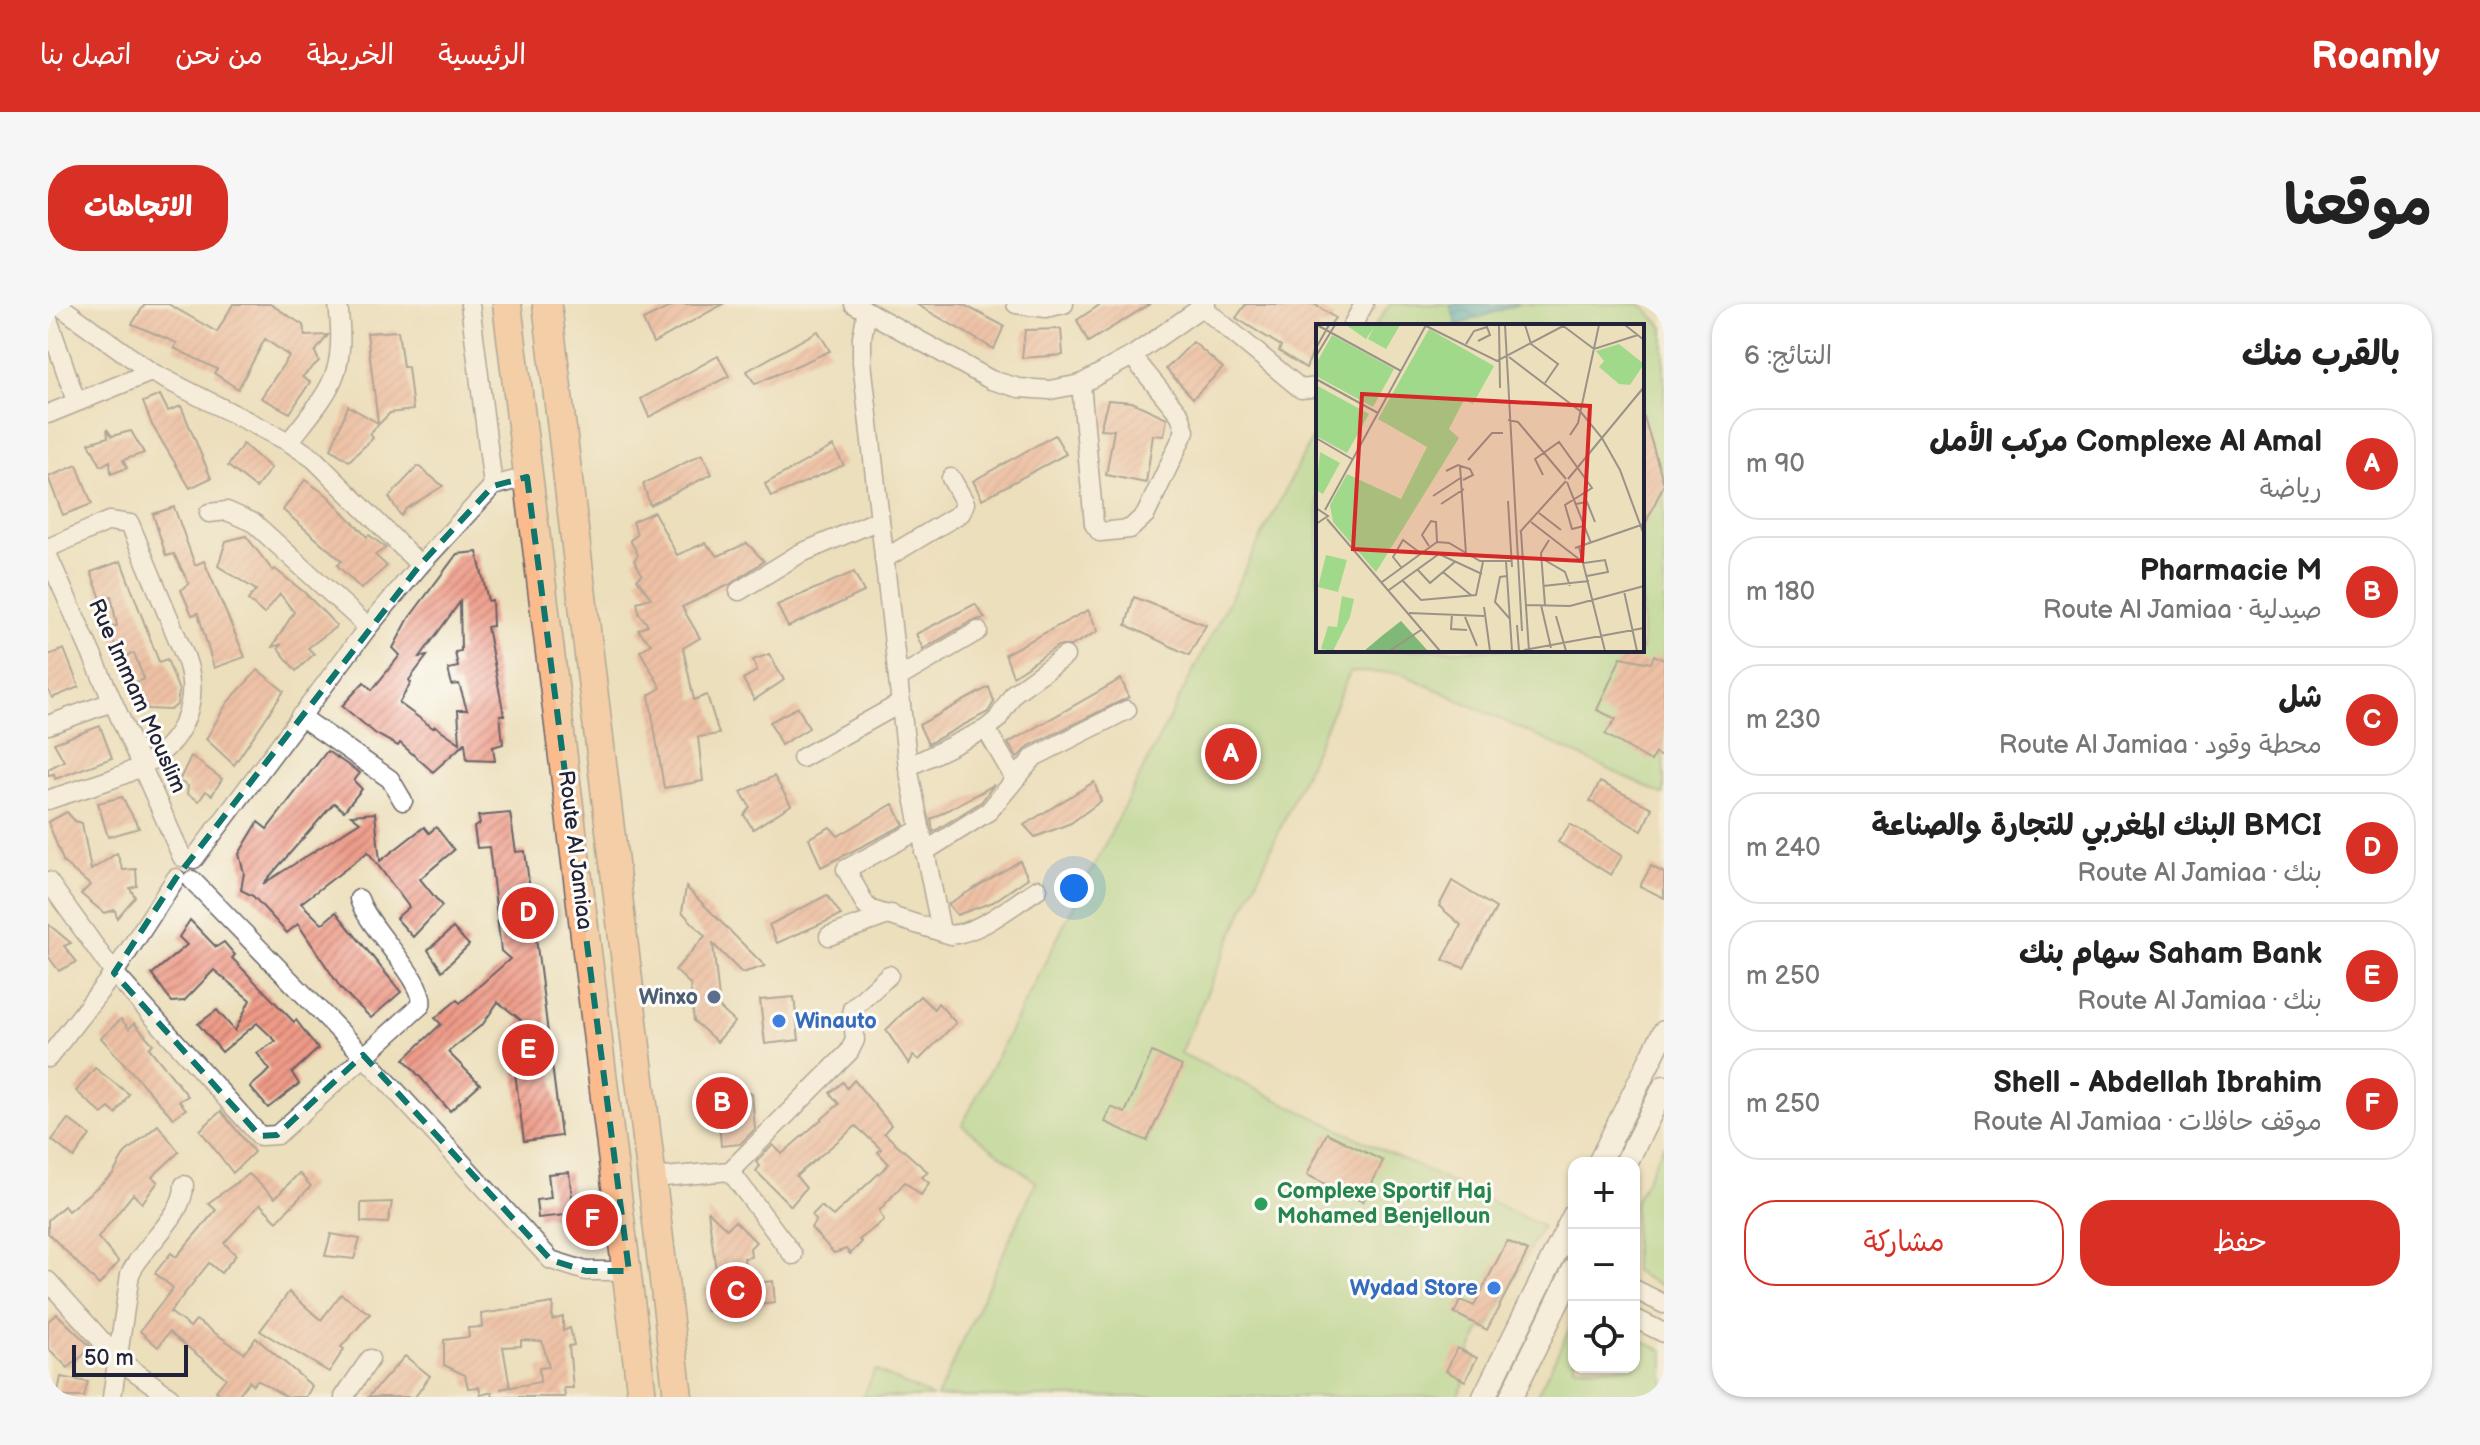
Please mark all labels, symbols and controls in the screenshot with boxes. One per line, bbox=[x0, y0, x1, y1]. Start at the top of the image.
text: Roamly bbox=[2311, 34, 2440, 79]
text: اتصل بنا bbox=[40, 39, 131, 72]
text: من نحن bbox=[175, 39, 263, 72]
text: الخريطة bbox=[307, 39, 394, 72]
text: الرئيسية bbox=[438, 39, 526, 72]
button: الاتجاهات bbox=[48, 165, 228, 251]
text: موقعنا bbox=[2284, 174, 2432, 241]
inset map bbox=[1316, 324, 1644, 652]
text: بالقرب منك bbox=[2242, 334, 2400, 375]
text: النتائج: 6 bbox=[1744, 341, 1832, 372]
text: Complexe Al Amal مركب الأمل bbox=[1929, 424, 2322, 460]
text: 90 m bbox=[1746, 449, 1805, 480]
text: A bbox=[2364, 449, 2380, 480]
text: رياضة bbox=[2260, 474, 2322, 505]
text: Pharmacie M bbox=[2140, 553, 2322, 589]
text: 180 m bbox=[1746, 577, 1815, 608]
text: B bbox=[2363, 577, 2381, 608]
street label: Rue Immam Mouslim bbox=[82, 595, 192, 797]
text: صيدلية · Route Al Jamiaa bbox=[2043, 595, 2322, 626]
text: شل bbox=[2278, 680, 2322, 716]
text: 230 m bbox=[1746, 705, 1821, 736]
text: C bbox=[2363, 705, 2381, 736]
pin: A bbox=[1205, 724, 1257, 784]
text: محطة وقود · Route Al Jamiaa bbox=[1999, 730, 2322, 761]
street label: Route Al Jamiaa bbox=[552, 769, 598, 931]
text: BMCI البنك المغربي للتجارة والصناعة bbox=[1872, 808, 2322, 844]
text: 240 m bbox=[1746, 833, 1821, 864]
text: D bbox=[2363, 833, 2381, 864]
text: بنك · Route Al Jamiaa bbox=[2077, 858, 2322, 889]
your location bbox=[1054, 868, 1094, 908]
pin: D bbox=[502, 883, 554, 943]
text: Saham Bank سهام بنك bbox=[2019, 936, 2322, 972]
text: 250 m bbox=[1746, 961, 1820, 992]
text: E bbox=[2364, 961, 2380, 992]
place label: Winxo bbox=[639, 984, 698, 1011]
text: بنك · Route Al Jamiaa bbox=[2077, 986, 2322, 1017]
marker: Winxo bbox=[705, 988, 723, 1006]
place label: Winauto bbox=[795, 1008, 877, 1035]
marker: Winauto bbox=[770, 1012, 788, 1030]
pin: E bbox=[502, 1020, 554, 1080]
text: Shell - Abdellah Ibrahim bbox=[1993, 1065, 2322, 1101]
pin: B bbox=[696, 1073, 748, 1133]
text: 250 m bbox=[1746, 1089, 1820, 1120]
text: F bbox=[2364, 1089, 2380, 1120]
text: موقف حافلات · Route Al Jamiaa bbox=[1973, 1107, 2322, 1138]
map controls bbox=[1568, 1157, 1640, 1373]
button: + bbox=[1568, 1157, 1640, 1229]
place label: Complexe Sportif Haj Mohamed Benjelloun bbox=[1277, 1178, 1492, 1230]
pin: F bbox=[566, 1190, 618, 1250]
marker: Complexe Sportif Haj Mohamed Benjelloun bbox=[1252, 1195, 1270, 1213]
button: مشاركة bbox=[1744, 1200, 2064, 1286]
button: حفظ bbox=[2080, 1200, 2400, 1286]
button: − bbox=[1568, 1229, 1640, 1301]
pin: C bbox=[710, 1262, 762, 1322]
place label: Wydad Store bbox=[1350, 1275, 1478, 1302]
marker: Wydad Store bbox=[1485, 1279, 1503, 1297]
button: locate bbox=[1568, 1301, 1640, 1373]
scale bar bbox=[72, 1341, 188, 1377]
text: 50 m bbox=[84, 1345, 134, 1372]

